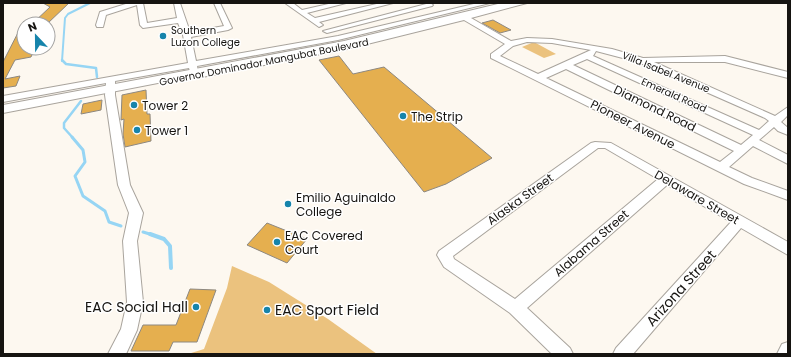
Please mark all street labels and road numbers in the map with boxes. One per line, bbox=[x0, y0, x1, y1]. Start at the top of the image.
street label: Governor Dominador Mangubat Boulevard bbox=[158, 34, 370, 90]
street label: Villa Isabel Avenue bbox=[620, 48, 712, 96]
street label: Emerald Road bbox=[639, 74, 709, 116]
street label: Diamond Road bbox=[611, 81, 699, 135]
street label: Pioneer Avenue bbox=[588, 95, 678, 153]
street label: Delaware Street bbox=[652, 166, 742, 228]
street label: Alaska Street bbox=[483, 169, 557, 229]
street label: Alabama Street bbox=[550, 206, 632, 280]
street label: Arizona Street bbox=[641, 245, 721, 331]

